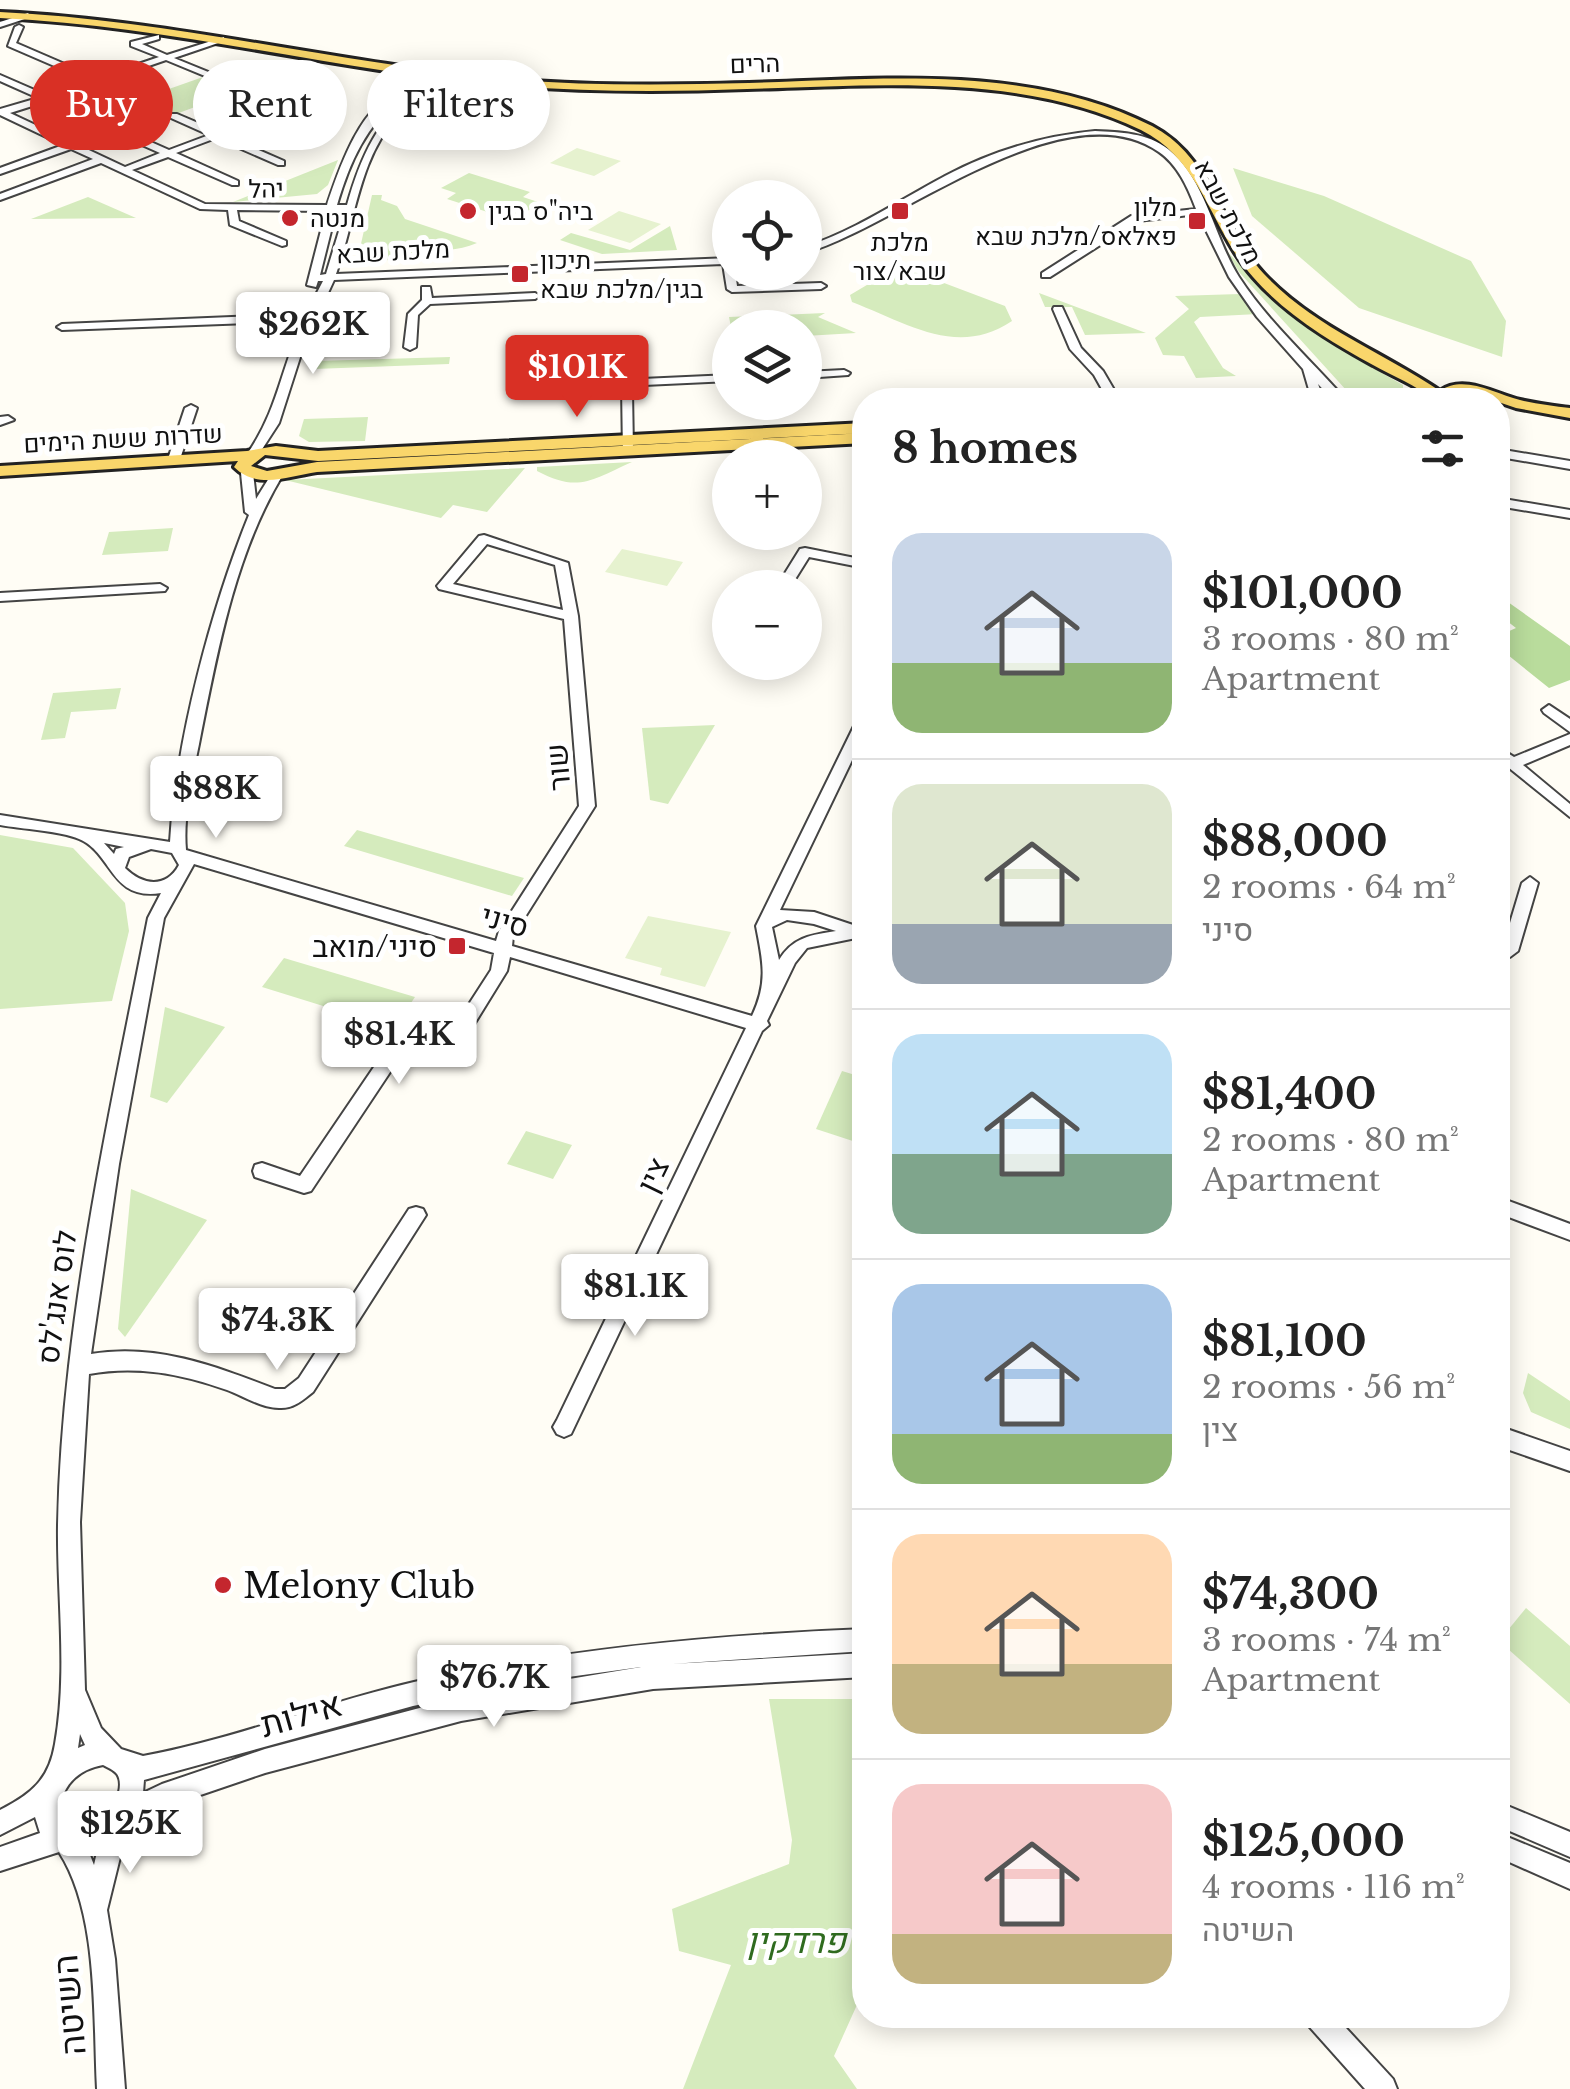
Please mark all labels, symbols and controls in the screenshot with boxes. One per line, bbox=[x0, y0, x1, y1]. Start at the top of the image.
street label: הרים bbox=[729, 48, 781, 80]
chip: Buy bbox=[30, 60, 173, 150]
chip: Rent bbox=[193, 60, 347, 150]
chip: Filters bbox=[367, 60, 550, 150]
street label: מלכת שבא bbox=[1188, 154, 1268, 270]
street label: יהל bbox=[248, 173, 284, 205]
map controls bbox=[712, 180, 822, 680]
button: locate bbox=[712, 180, 822, 290]
place label: מלון פאלאס/מלכת שבא bbox=[975, 192, 1177, 252]
place label: ביה"ס בגין bbox=[488, 196, 593, 227]
marker: ביה"ס בגין bbox=[457, 200, 479, 222]
marker: מלכת שבא/צור bbox=[889, 200, 911, 222]
place label: מנטה bbox=[310, 203, 365, 234]
marker: מנטה bbox=[279, 207, 301, 229]
marker: מלון פאלאס/מלכת שבא bbox=[1186, 210, 1208, 232]
place label: מלכת שבא/צור bbox=[853, 227, 947, 287]
street label: מלכת שבא bbox=[335, 234, 451, 270]
place label: תיכון בגין/מלכת שבא bbox=[540, 245, 703, 305]
marker: תיכון בגין/מלכת שבא bbox=[509, 263, 531, 285]
pin: $262K bbox=[243, 292, 383, 377]
text: $262K bbox=[258, 304, 368, 344]
button: layers bbox=[712, 310, 822, 420]
pin: $101K bbox=[507, 335, 647, 420]
text: $101K bbox=[528, 347, 626, 387]
street label: שדרות ששת הימים bbox=[23, 418, 223, 460]
icon: filters bbox=[1415, 421, 1470, 476]
text: 8 homes bbox=[892, 422, 1078, 474]
button: + bbox=[712, 440, 822, 550]
text: $101,000 bbox=[1202, 567, 1403, 619]
button: − bbox=[712, 570, 822, 680]
icon: home bbox=[972, 573, 1092, 693]
text: 3 rooms · 80 m² bbox=[1202, 619, 1459, 659]
text: Apartment bbox=[1202, 659, 1380, 699]
street label: שור bbox=[538, 742, 578, 792]
pin: $88K bbox=[157, 756, 275, 841]
text: $88K bbox=[172, 768, 260, 808]
text: $88,000 bbox=[1202, 815, 1388, 867]
icon: home bbox=[972, 824, 1092, 944]
text: 2 rooms · 64 m² bbox=[1202, 867, 1456, 907]
street label: סיני bbox=[477, 897, 533, 945]
text: סיני bbox=[1202, 910, 1253, 950]
place label: סיני/מואב bbox=[312, 928, 437, 965]
marker: סיני/מואב bbox=[446, 935, 468, 957]
pin: $81.4K bbox=[318, 1002, 480, 1087]
text: $81.4K bbox=[344, 1014, 454, 1054]
text: $81,400 bbox=[1202, 1068, 1376, 1120]
icon: home bbox=[972, 1074, 1092, 1194]
text: 2 rooms · 80 m² bbox=[1202, 1120, 1459, 1160]
street label: צין bbox=[629, 1152, 677, 1198]
text: Apartment bbox=[1202, 1160, 1380, 1200]
street label: לוס אנג'לס bbox=[29, 1228, 85, 1366]
pin: $81.1K bbox=[554, 1254, 716, 1339]
text: $81.1K bbox=[583, 1266, 687, 1306]
pin: $74.3K bbox=[196, 1288, 358, 1373]
text: $74.3K bbox=[221, 1300, 333, 1340]
text: $81,100 bbox=[1202, 1315, 1367, 1367]
icon: home bbox=[972, 1324, 1092, 1444]
text: 2 rooms · 56 m² bbox=[1202, 1367, 1455, 1407]
text: צין bbox=[1202, 1410, 1238, 1450]
place label: Melony Club bbox=[243, 1564, 475, 1607]
text: $74,300 bbox=[1202, 1568, 1379, 1620]
marker: Melony Club bbox=[212, 1574, 234, 1596]
icon: home bbox=[972, 1574, 1092, 1694]
text: 3 rooms · 74 m² bbox=[1202, 1620, 1451, 1660]
pin: $76.7K bbox=[413, 1645, 575, 1730]
text: $76.7K bbox=[439, 1657, 549, 1697]
text: Apartment bbox=[1202, 1660, 1380, 1700]
street label: אילות bbox=[255, 1682, 347, 1746]
pin: $125K bbox=[60, 1791, 200, 1876]
text: $125K bbox=[80, 1803, 180, 1843]
text: $125,000 bbox=[1202, 1815, 1405, 1867]
icon: home bbox=[972, 1824, 1092, 1944]
text: 4 rooms · 116 m² bbox=[1202, 1867, 1465, 1907]
text: השיטה bbox=[1202, 1910, 1294, 1950]
park label: פרדקין bbox=[746, 1919, 848, 1962]
street label: השיטה bbox=[43, 1953, 95, 2057]

